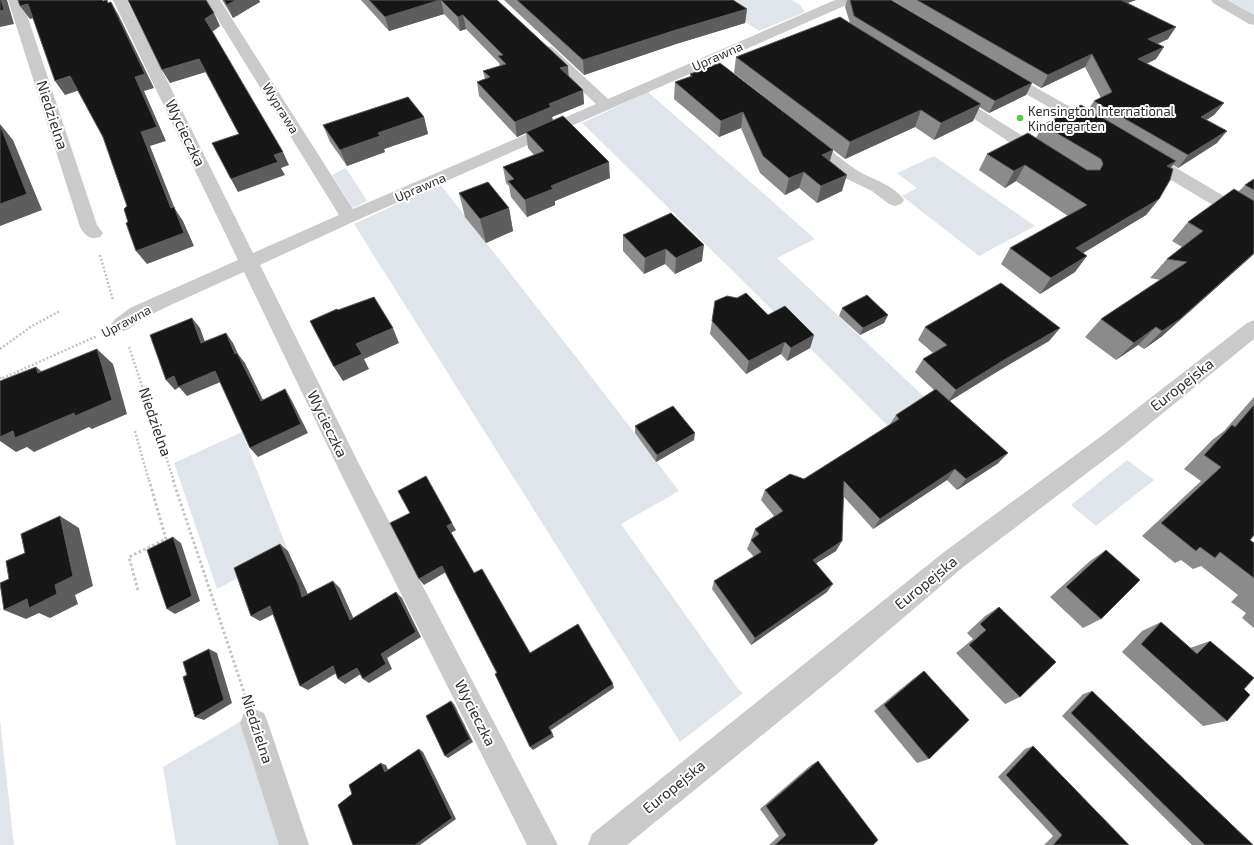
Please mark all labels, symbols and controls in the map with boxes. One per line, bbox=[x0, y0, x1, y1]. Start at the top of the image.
street label: Uprawna bbox=[689, 38, 745, 74]
street label: Niedzielna bbox=[33, 78, 73, 152]
street label: Wyprawa bbox=[259, 80, 303, 136]
street label: Wycieczka bbox=[162, 96, 210, 169]
place label: Kensington International Kindergarten bbox=[1028, 103, 1175, 134]
marker: Kensington International Kindergarten bbox=[1015, 113, 1025, 123]
street label: Uprawna bbox=[392, 169, 448, 205]
street label: Uprawna bbox=[98, 301, 154, 341]
street label: Europejska bbox=[1146, 354, 1217, 415]
street label: Niedzielna bbox=[136, 385, 176, 459]
street label: Wycieczka bbox=[304, 387, 352, 460]
street label: Europejska bbox=[890, 552, 961, 614]
street label: Wycieczka bbox=[452, 676, 500, 749]
street label: Niedzielna bbox=[238, 692, 278, 766]
street label: Europejska bbox=[638, 756, 709, 818]

